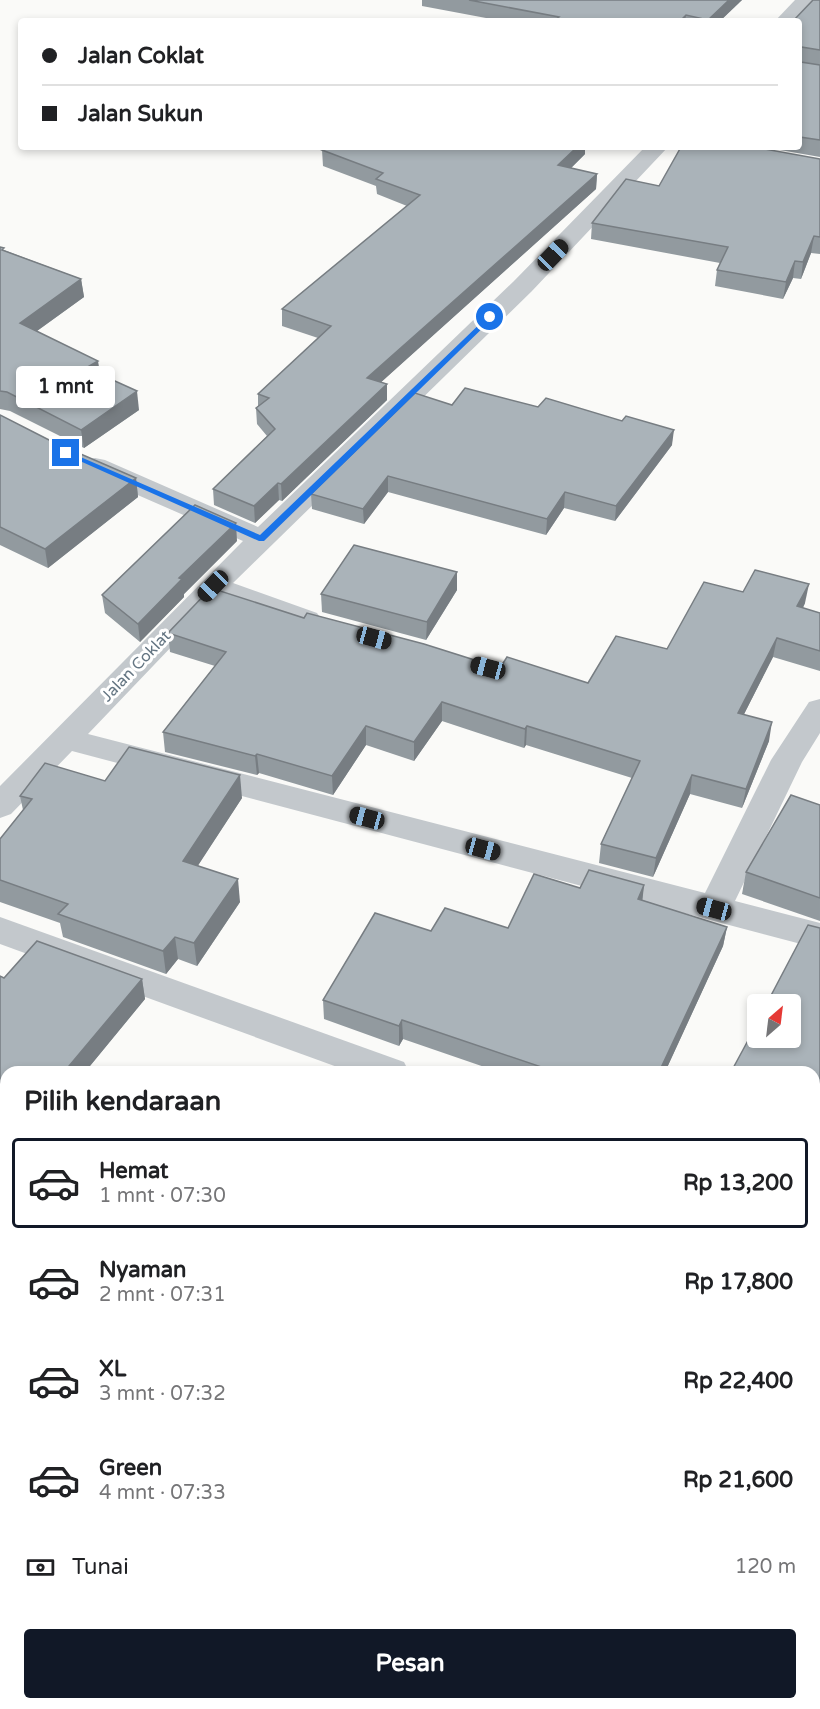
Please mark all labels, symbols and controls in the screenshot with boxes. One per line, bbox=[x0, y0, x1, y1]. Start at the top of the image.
text: Jalan Coklat bbox=[78, 43, 204, 69]
text: Jalan Sukun bbox=[78, 101, 203, 127]
car bbox=[534, 236, 572, 274]
route start bbox=[476, 303, 503, 330]
callout: 1 mnt bbox=[16, 366, 116, 408]
text: 1 mnt bbox=[38, 375, 93, 399]
route end bbox=[52, 439, 79, 466]
car bbox=[194, 567, 232, 605]
car bbox=[354, 625, 394, 651]
street label: Jalan Coklat bbox=[97, 626, 175, 706]
car bbox=[468, 655, 508, 681]
car bbox=[347, 805, 387, 831]
car bbox=[463, 836, 503, 862]
car bbox=[694, 896, 734, 922]
north arrow bbox=[747, 994, 801, 1048]
map controls bbox=[747, 994, 801, 1048]
text: Pilih kendaraan bbox=[24, 1085, 221, 1118]
icon: car bbox=[27, 1156, 81, 1210]
text: Hemat bbox=[99, 1158, 168, 1184]
text: Rp 13,200 bbox=[683, 1170, 793, 1196]
text: 1 mnt · 07:30 bbox=[99, 1184, 226, 1208]
icon: car bbox=[27, 1255, 81, 1309]
text: Nyaman bbox=[99, 1257, 186, 1283]
text: Rp 17,800 bbox=[684, 1269, 793, 1295]
text: 2 mnt · 07:31 bbox=[99, 1283, 226, 1307]
icon: car bbox=[27, 1354, 81, 1408]
text: XL bbox=[99, 1356, 126, 1382]
text: Rp 22,400 bbox=[683, 1368, 793, 1394]
text: 3 mnt · 07:32 bbox=[99, 1382, 226, 1406]
icon: car bbox=[27, 1453, 81, 1507]
text: Green bbox=[99, 1455, 162, 1481]
text: Rp 21,600 bbox=[683, 1467, 793, 1493]
text: 4 mnt · 07:33 bbox=[99, 1481, 226, 1505]
icon: cash bbox=[24, 1551, 57, 1584]
text: Tunai bbox=[72, 1554, 129, 1580]
text: 120 m bbox=[735, 1555, 796, 1579]
button: Pesan bbox=[24, 1629, 796, 1698]

